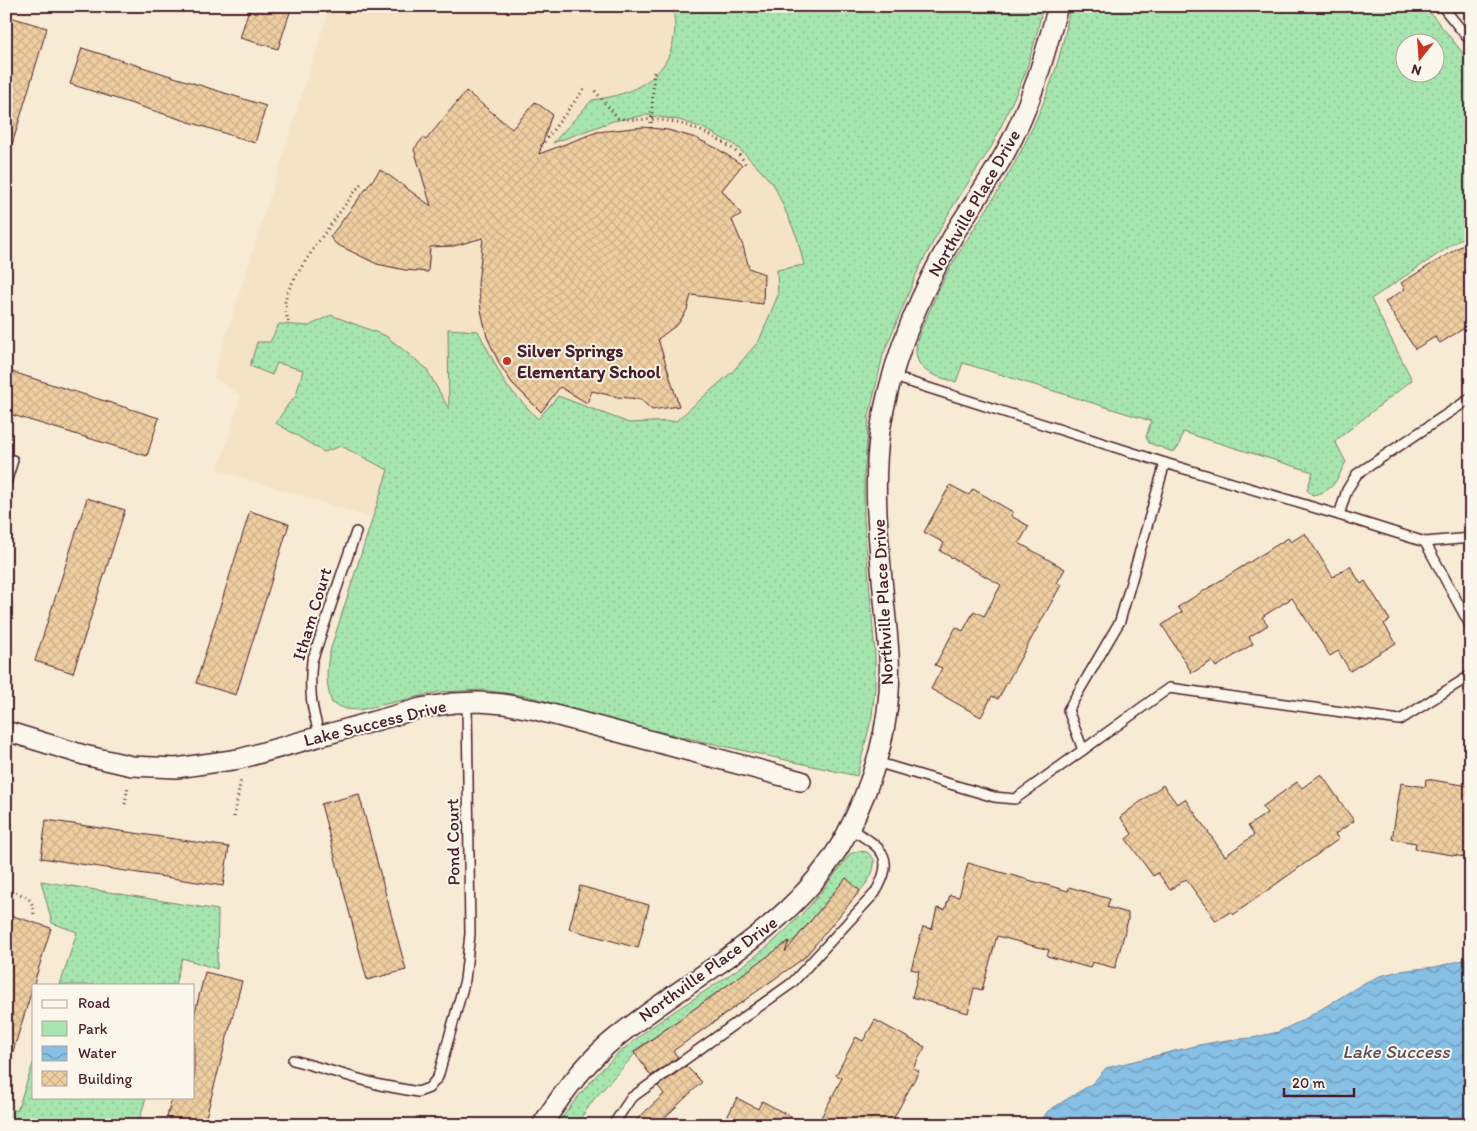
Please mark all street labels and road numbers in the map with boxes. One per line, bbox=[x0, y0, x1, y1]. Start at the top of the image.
street label: Northville Place Drive bbox=[923, 126, 1025, 280]
street label: Northville Place Drive bbox=[868, 518, 898, 686]
street label: Itham Court bbox=[287, 565, 337, 663]
street label: Lake Success Drive bbox=[301, 695, 449, 751]
street label: Pond Court bbox=[441, 798, 465, 886]
street label: Northville Place Drive bbox=[634, 911, 782, 1027]

